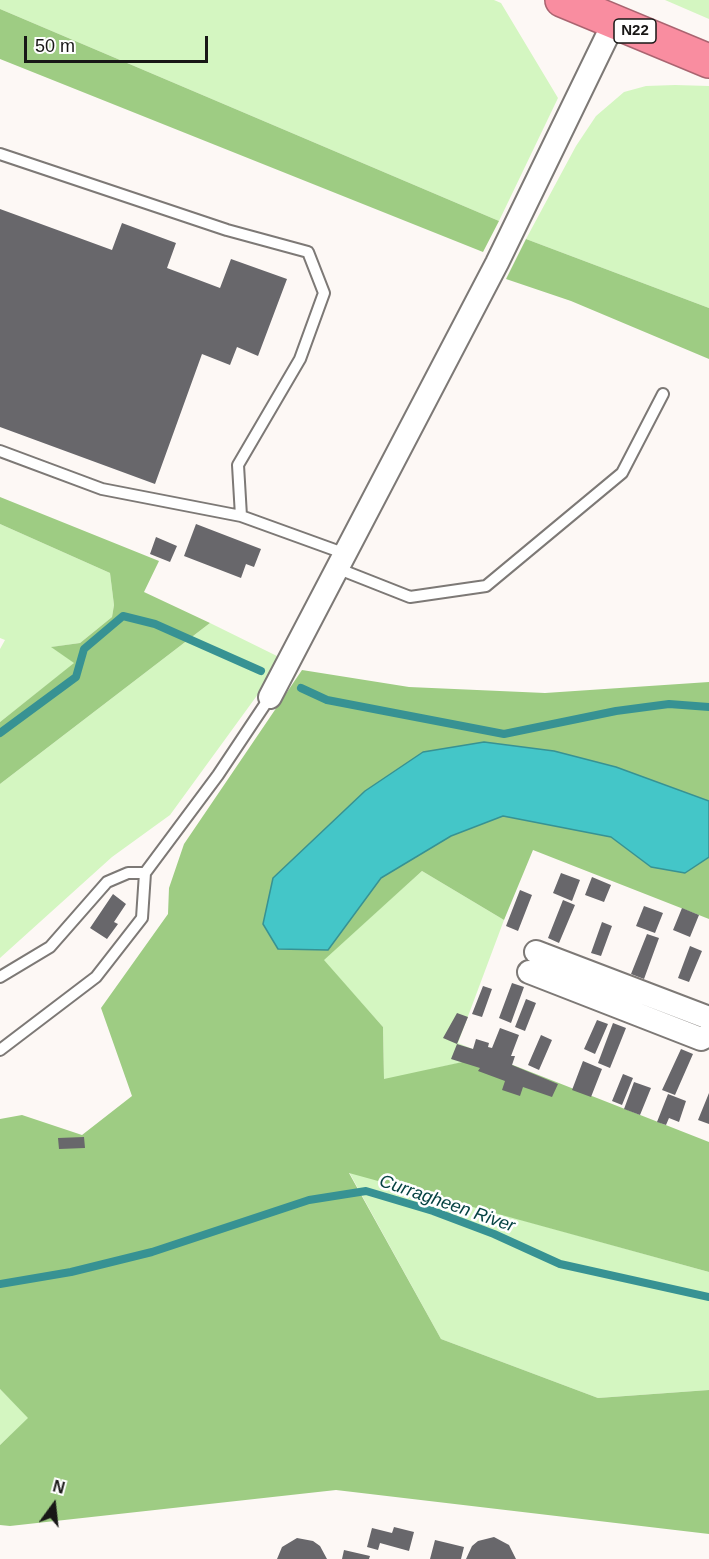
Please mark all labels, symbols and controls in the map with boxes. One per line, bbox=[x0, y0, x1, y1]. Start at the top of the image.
road number: N22 bbox=[614, 19, 656, 43]
scale bar bbox=[27, 24, 212, 62]
text: 50 m bbox=[35, 36, 75, 56]
water label: Curragheen River bbox=[376, 1171, 518, 1237]
north arrow bbox=[24, 1475, 84, 1535]
text: N bbox=[51, 1477, 67, 1497]

